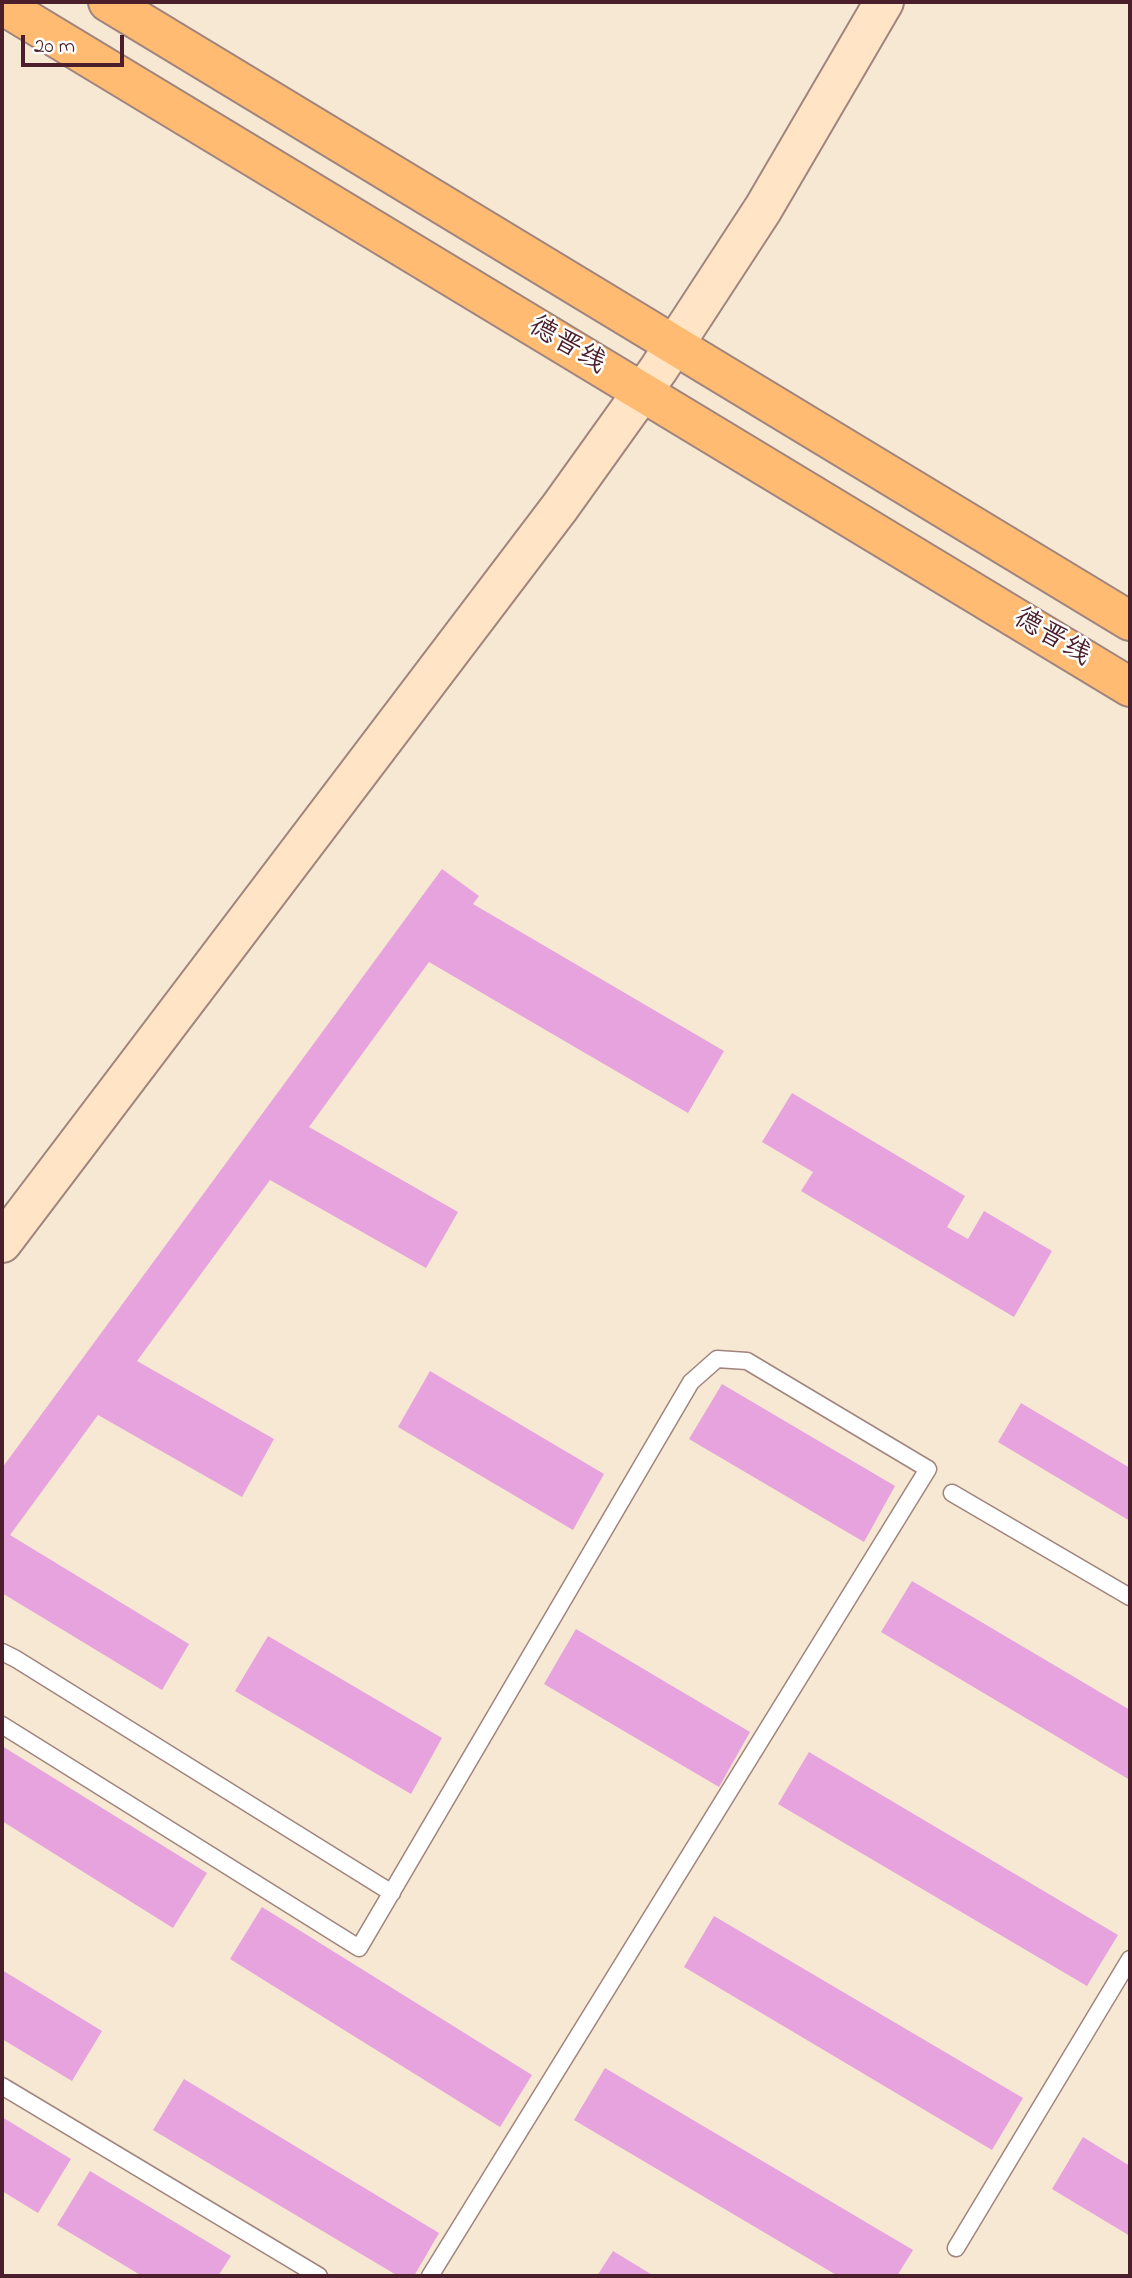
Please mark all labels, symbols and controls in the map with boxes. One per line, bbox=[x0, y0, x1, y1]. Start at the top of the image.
scale bar bbox=[24, 21, 128, 65]
text: 20 m bbox=[34, 32, 75, 62]
street label: 德晋线 bbox=[521, 311, 611, 383]
street label: 德晋线 bbox=[1006, 603, 1096, 675]

